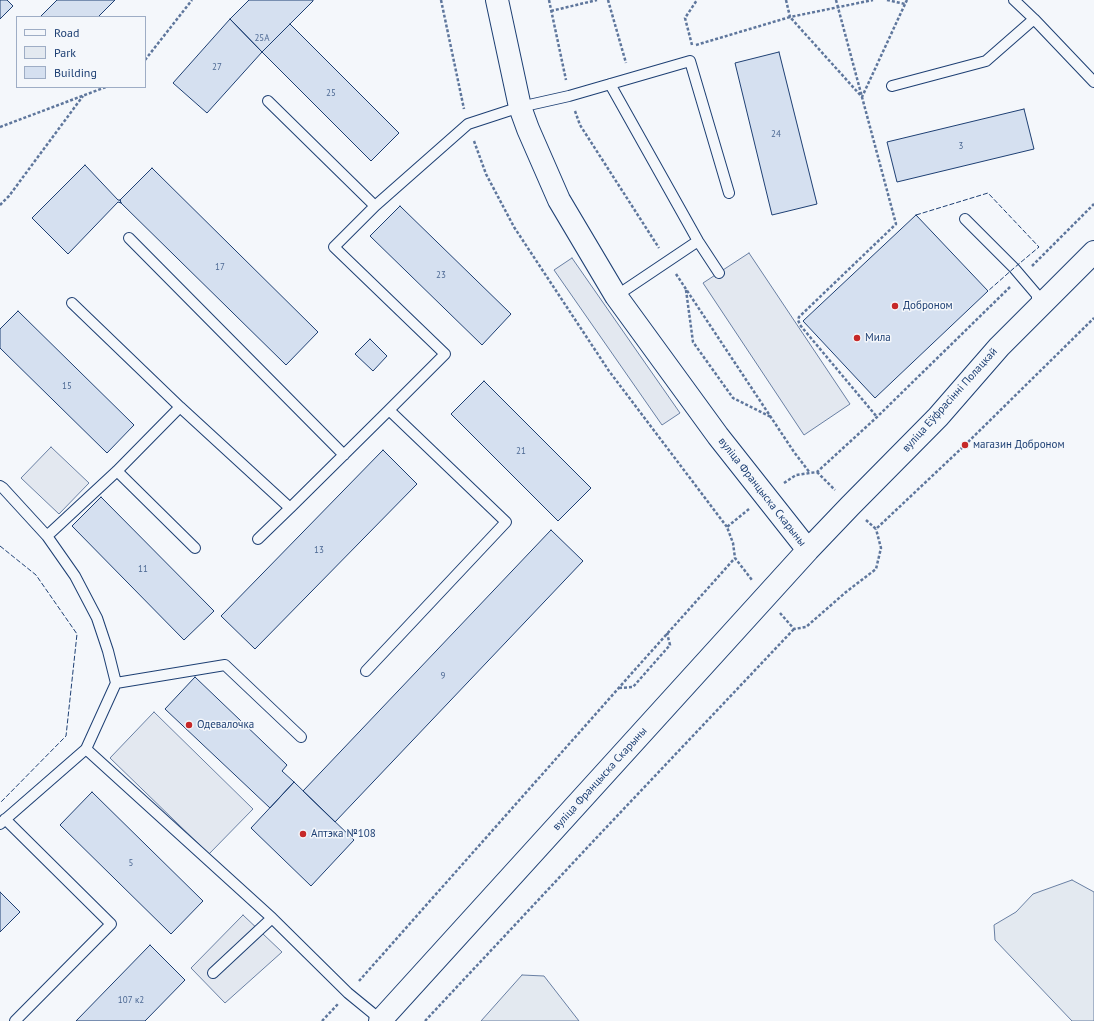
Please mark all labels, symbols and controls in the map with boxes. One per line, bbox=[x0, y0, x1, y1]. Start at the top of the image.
legend bbox=[16, 16, 146, 88]
text: Road bbox=[54, 25, 79, 40]
house number: 25А bbox=[254, 33, 270, 43]
text: Park bbox=[54, 45, 76, 60]
house number: 27 bbox=[212, 62, 222, 72]
text: Building bbox=[54, 65, 97, 80]
house number: 25 bbox=[326, 88, 336, 98]
house number: 24 bbox=[771, 129, 781, 139]
house number: 3 bbox=[959, 141, 963, 151]
house number: 17 bbox=[215, 262, 225, 272]
house number: 23 bbox=[436, 270, 446, 280]
place label: Доброном bbox=[903, 299, 953, 313]
marker: Доброном bbox=[890, 301, 900, 311]
place label: Мила bbox=[865, 331, 891, 345]
marker: Мила bbox=[852, 333, 862, 343]
street label: вуліца Еўфрасінні Полацкай bbox=[900, 345, 1000, 455]
house number: 15 bbox=[62, 381, 72, 391]
street label: вуліца Францыска Скарыны bbox=[715, 435, 809, 549]
place label: магазин Доброном bbox=[973, 438, 1064, 452]
marker: магазин Доброном bbox=[960, 440, 970, 450]
house number: 21 bbox=[516, 446, 526, 456]
house number: 13 bbox=[314, 545, 324, 555]
house number: 11 bbox=[138, 564, 148, 574]
house number: 9 bbox=[441, 671, 445, 681]
place label: Одевалочка bbox=[197, 718, 254, 732]
marker: Одевалочка bbox=[184, 720, 194, 730]
street label: вуліца Францыска Скарыны bbox=[550, 725, 650, 833]
place label: Аптэка №108 bbox=[311, 827, 376, 841]
marker: Аптэка №108 bbox=[298, 829, 308, 839]
house number: 5 bbox=[129, 858, 133, 868]
house number: 107 к2 bbox=[118, 995, 144, 1005]

